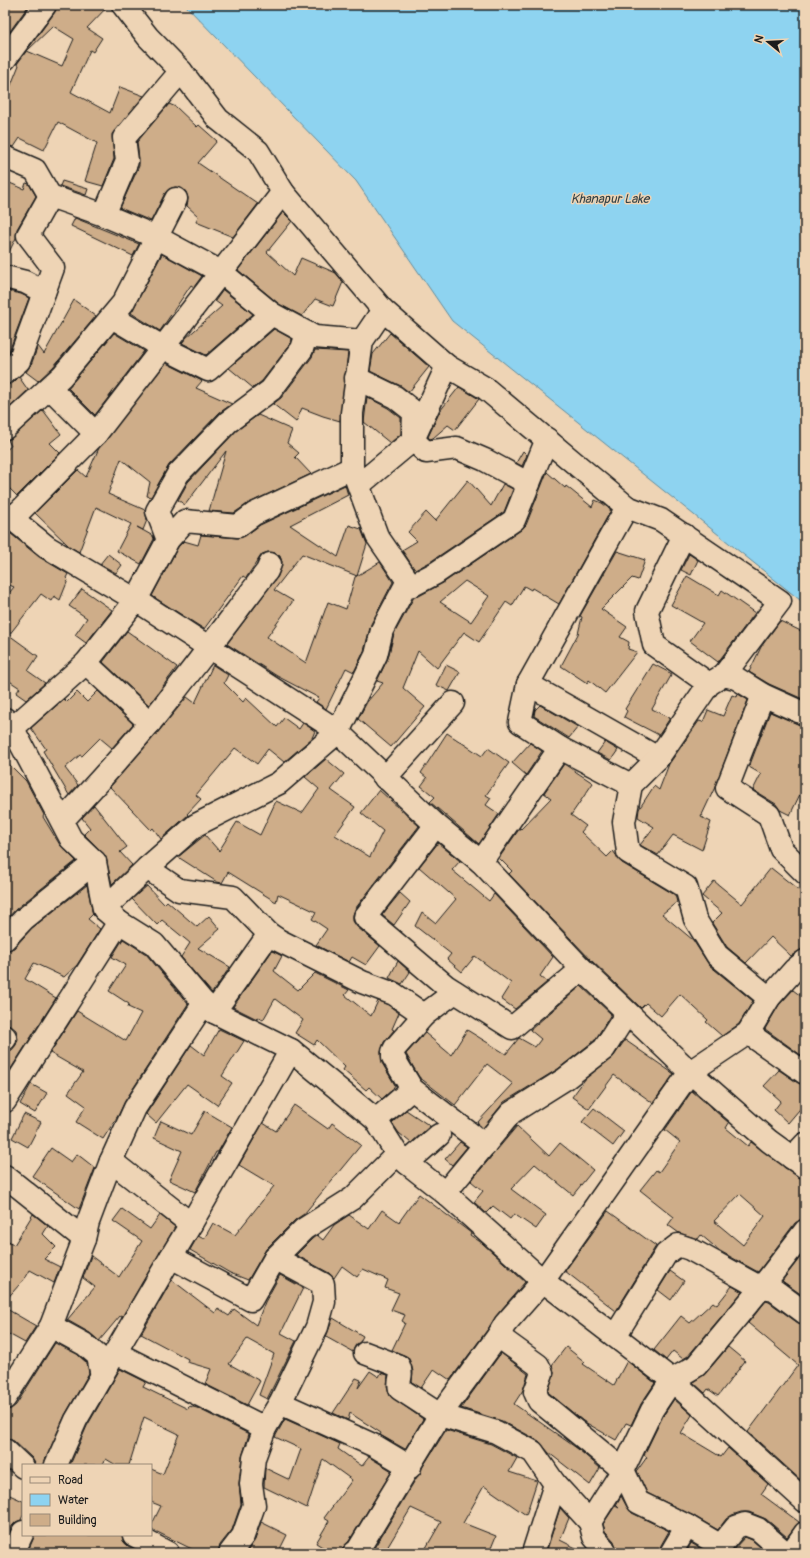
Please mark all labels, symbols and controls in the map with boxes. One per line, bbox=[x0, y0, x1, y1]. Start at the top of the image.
north arrow bbox=[748, 22, 788, 62]
text: N bbox=[752, 33, 766, 45]
water label: Khanapur Lake bbox=[571, 191, 651, 207]
legend bbox=[22, 1464, 152, 1536]
text: Road bbox=[58, 1473, 83, 1488]
text: Water bbox=[58, 1493, 89, 1508]
text: Building bbox=[58, 1513, 97, 1528]

